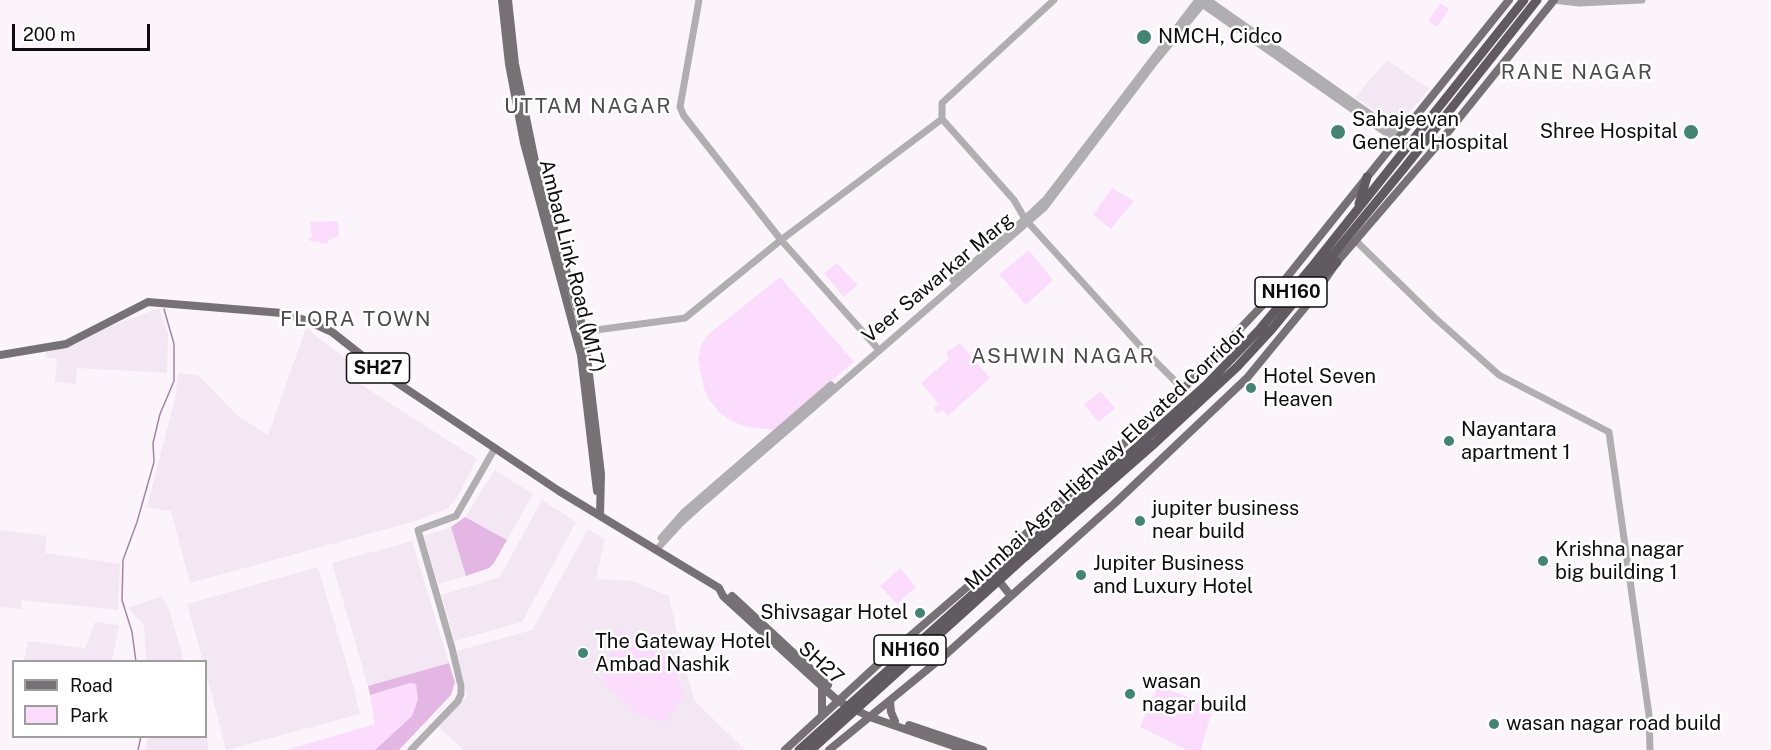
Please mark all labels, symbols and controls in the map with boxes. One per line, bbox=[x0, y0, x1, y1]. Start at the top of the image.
scale bar bbox=[15, 12, 153, 50]
text: 200 m bbox=[23, 24, 76, 45]
place label: NMCH, Cidco bbox=[1158, 25, 1282, 49]
marker: NMCH, Cidco bbox=[1135, 28, 1153, 46]
district label: RANE NAGAR bbox=[1501, 60, 1653, 86]
district label: UTTAM NAGAR bbox=[504, 94, 672, 120]
place label: Sahajeevan General Hospital bbox=[1352, 108, 1509, 155]
place label: Shree Hospital bbox=[1540, 120, 1678, 144]
marker: Sahajeevan General Hospital bbox=[1329, 123, 1347, 141]
marker: Shree Hospital bbox=[1682, 123, 1700, 141]
street label: Ambad Link Road (M17) bbox=[534, 157, 610, 375]
street label: Veer Sawarkar Marg bbox=[858, 208, 1018, 348]
road number: NH160 bbox=[1255, 277, 1327, 307]
district label: FLORA TOWN bbox=[280, 307, 432, 333]
street label: Mumbai Agra Highway Elevated Corridor bbox=[960, 321, 1252, 595]
district label: ASHWIN NAGAR bbox=[971, 344, 1155, 370]
road number: SH27 bbox=[346, 353, 410, 383]
place label: Hotel Seven Heaven bbox=[1263, 365, 1376, 412]
marker: Hotel Seven Heaven bbox=[1244, 381, 1258, 395]
place label: Nayantara apartment 1 bbox=[1461, 418, 1571, 465]
marker: Nayantara apartment 1 bbox=[1442, 434, 1456, 448]
place label: jupiter business near build bbox=[1152, 497, 1299, 544]
marker: jupiter business near build bbox=[1133, 514, 1147, 528]
place label: Krishna nagar big building 1 bbox=[1555, 538, 1684, 585]
place label: Jupiter Business and Luxury Hotel bbox=[1093, 552, 1253, 599]
marker: Krishna nagar big building 1 bbox=[1536, 554, 1550, 568]
marker: Jupiter Business and Luxury Hotel bbox=[1074, 568, 1088, 582]
place label: Shivsagar Hotel bbox=[760, 601, 908, 625]
marker: Shivsagar Hotel bbox=[913, 606, 927, 620]
place label: The Gateway Hotel Ambad Nashik bbox=[595, 630, 771, 677]
road number: NH160 bbox=[874, 635, 946, 665]
street label: SH27 bbox=[793, 636, 849, 690]
marker: The Gateway Hotel Ambad Nashik bbox=[576, 646, 590, 660]
legend bbox=[12, 660, 207, 738]
place label: wasan nagar build bbox=[1142, 670, 1247, 717]
text: Road bbox=[70, 675, 113, 696]
marker: wasan nagar build bbox=[1123, 687, 1137, 701]
text: Park bbox=[70, 705, 108, 726]
place label: wasan nagar road build bbox=[1506, 712, 1721, 736]
marker: wasan nagar road build bbox=[1487, 717, 1501, 731]

